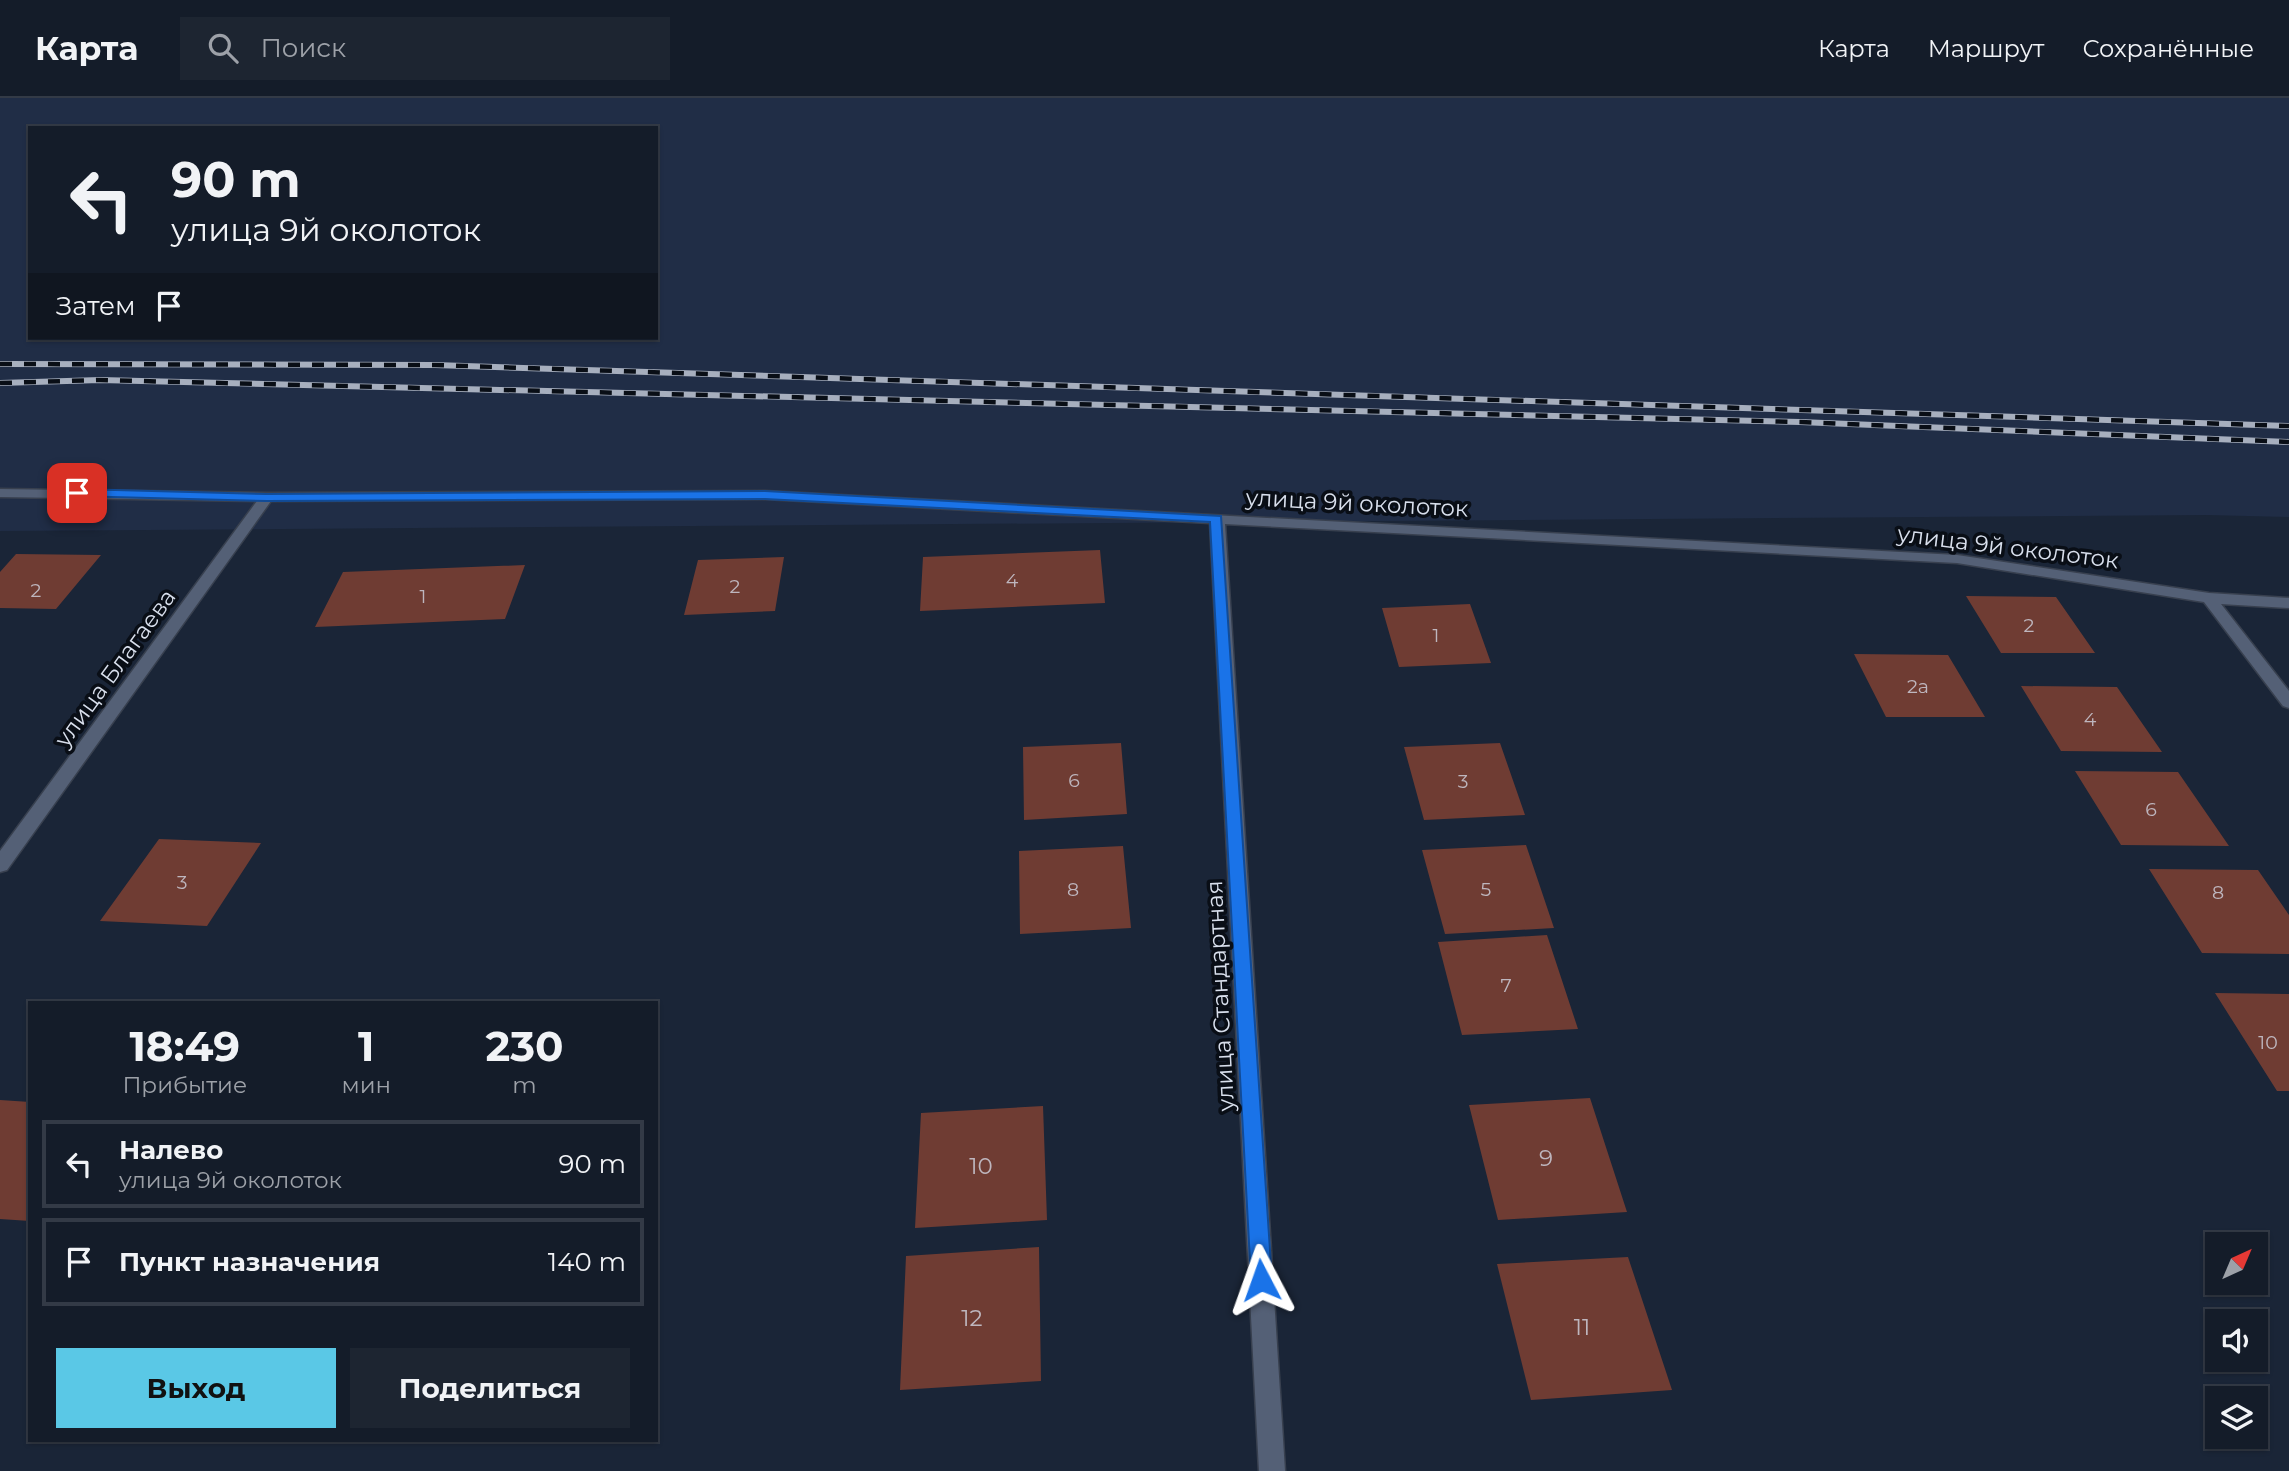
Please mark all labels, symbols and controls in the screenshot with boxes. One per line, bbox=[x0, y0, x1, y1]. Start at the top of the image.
search box bbox=[180, 17, 670, 80]
text: Карта bbox=[35, 28, 138, 68]
icon: search bbox=[204, 29, 242, 67]
text: Поиск bbox=[260, 32, 346, 64]
text: Карта bbox=[1818, 34, 1890, 63]
text: Маршрут bbox=[1928, 34, 2044, 63]
text: Сохранённые bbox=[2082, 34, 2254, 63]
text: 90 m bbox=[171, 150, 301, 209]
icon: left bbox=[56, 154, 147, 245]
text: улица 9й околоток bbox=[171, 210, 481, 249]
icon: arrive bbox=[150, 287, 188, 325]
text: Затем bbox=[56, 290, 136, 322]
pin bbox=[47, 463, 107, 523]
icon: arrive bbox=[58, 474, 96, 512]
street label: улица 9й околоток bbox=[1244, 483, 1470, 523]
street label: улица 9й околоток bbox=[1895, 519, 2121, 575]
house number: 4 bbox=[1006, 569, 1019, 592]
house number: 2 bbox=[730, 575, 741, 598]
house number: 2 bbox=[31, 579, 42, 602]
street label: улица Благаева bbox=[48, 584, 182, 753]
house number: 1 bbox=[420, 585, 426, 608]
house number: 2 bbox=[2024, 614, 2035, 637]
house number: 1 bbox=[1433, 624, 1439, 647]
house number: 2а bbox=[1907, 675, 1929, 698]
house number: 4 bbox=[2084, 708, 2097, 731]
house number: 6 bbox=[1068, 769, 1080, 792]
house number: 3 bbox=[1458, 770, 1468, 793]
house number: 6 bbox=[2145, 798, 2157, 821]
house number: 3 bbox=[177, 871, 187, 894]
house number: 8 bbox=[1067, 878, 1079, 901]
house number: 5 bbox=[1481, 878, 1492, 901]
street label: улица Стандартная bbox=[1200, 880, 1240, 1113]
house number: 8 bbox=[2212, 881, 2224, 904]
house number: 7 bbox=[1500, 974, 1512, 997]
text: 18:49 bbox=[129, 1020, 240, 1072]
text: 1 bbox=[358, 1020, 375, 1072]
text: 230 bbox=[485, 1020, 564, 1072]
house number: 10 bbox=[2258, 1031, 2278, 1054]
text: Прибытие bbox=[122, 1071, 247, 1099]
text: мин bbox=[342, 1071, 391, 1099]
text: m bbox=[512, 1071, 537, 1099]
text: Налево bbox=[119, 1134, 223, 1166]
house number: 9 bbox=[1539, 1144, 1553, 1172]
icon: left bbox=[60, 1145, 98, 1183]
text: 90 m bbox=[559, 1148, 626, 1180]
house number: 10 bbox=[969, 1152, 993, 1180]
text: улица 9й околоток bbox=[119, 1166, 342, 1194]
north arrow bbox=[2205, 1232, 2268, 1295]
map controls bbox=[2205, 1232, 2268, 1449]
icon: arrive bbox=[60, 1243, 98, 1281]
position arrow bbox=[1224, 1243, 1298, 1317]
text: Пункт назначения bbox=[119, 1246, 380, 1278]
text: 140 m bbox=[548, 1246, 626, 1278]
house number: 12 bbox=[961, 1304, 983, 1332]
button: sound bbox=[2205, 1309, 2268, 1372]
house number: 11 bbox=[1574, 1313, 1590, 1341]
button: Выход bbox=[56, 1348, 336, 1428]
button: Поделиться bbox=[350, 1348, 630, 1428]
button: layers bbox=[2205, 1386, 2268, 1449]

